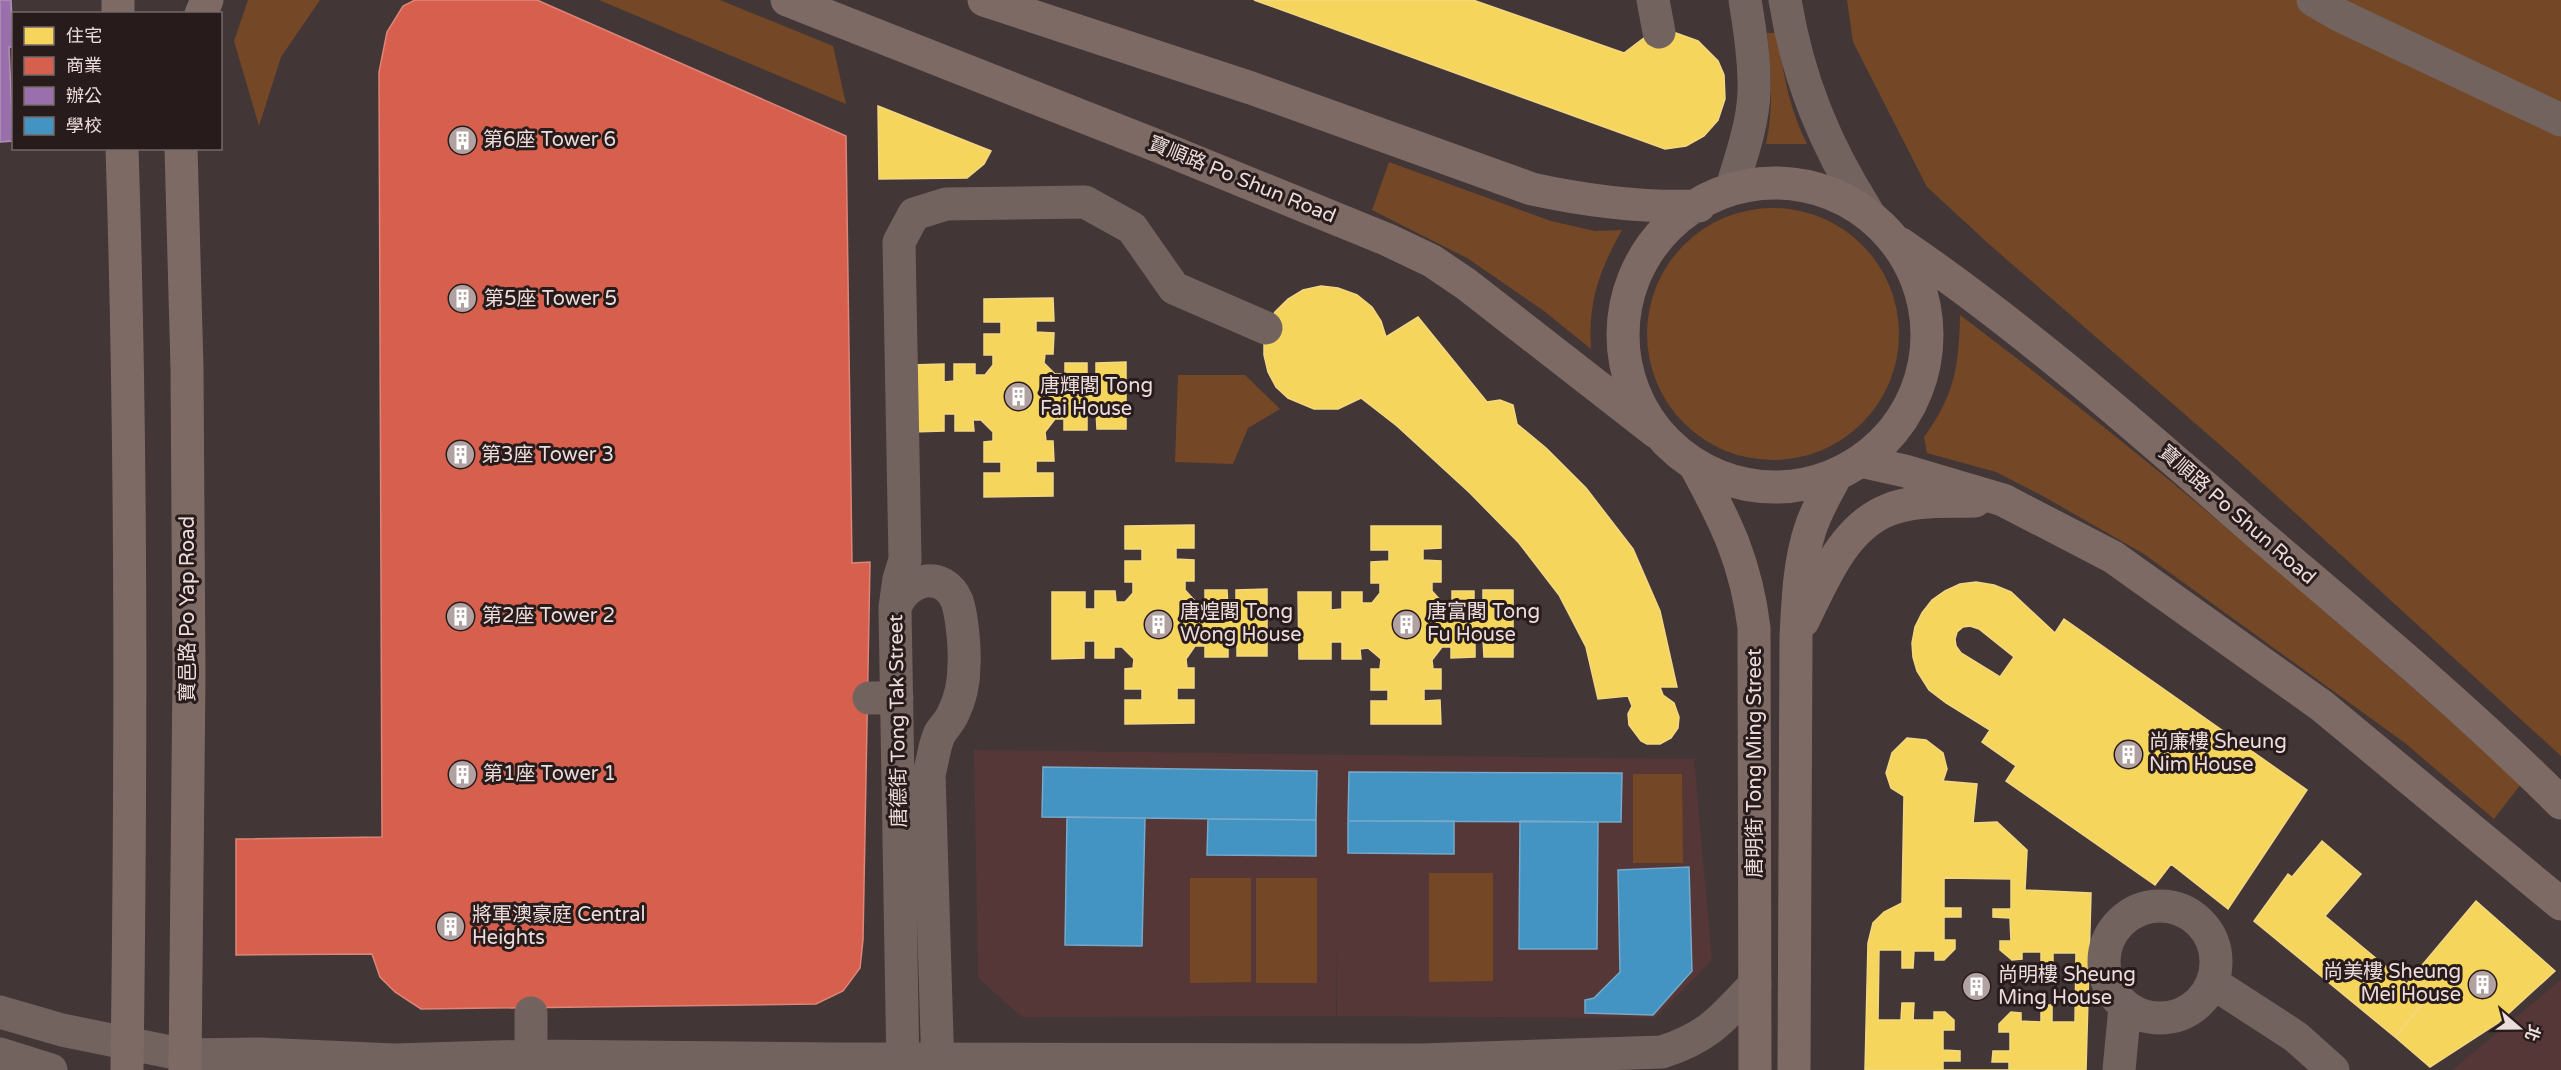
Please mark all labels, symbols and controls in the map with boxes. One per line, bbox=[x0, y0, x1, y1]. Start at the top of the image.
legend bbox=[12, 12, 222, 150]
text: 住宅 bbox=[66, 25, 102, 47]
text: 商業 bbox=[66, 55, 102, 77]
text: 辦公 bbox=[66, 85, 102, 107]
text: 學校 bbox=[66, 115, 102, 137]
building icon: 第6座 Tower 6 bbox=[446, 124, 478, 156]
place label: 第6座 Tower 6 bbox=[483, 128, 616, 152]
street label: 寶順路 Po Shun Road bbox=[1145, 131, 1339, 229]
building icon: 第5座 Tower 5 bbox=[447, 283, 479, 315]
place label: 第5座 Tower 5 bbox=[484, 287, 617, 311]
place label: 唐輝閣 Tong Fai House bbox=[1040, 374, 1153, 421]
building icon: 唐輝閣 Tong Fai House bbox=[1003, 381, 1035, 413]
building icon: 第3座 Tower 3 bbox=[444, 439, 476, 471]
street label: 寶順路 Po Shun Road bbox=[2154, 440, 2320, 590]
place label: 第3座 Tower 3 bbox=[481, 443, 614, 467]
street label: 寶邑路 Po Yap Road bbox=[176, 516, 200, 702]
building icon: 第2座 Tower 2 bbox=[445, 600, 477, 632]
place label: 唐煌閣 Tong Wong House bbox=[1180, 600, 1302, 647]
place label: 唐富閣 Tong Fu House bbox=[1427, 600, 1540, 647]
place label: 第2座 Tower 2 bbox=[482, 604, 615, 628]
building icon: 唐煌閣 Tong Wong House bbox=[1143, 608, 1175, 640]
building icon: 唐富閣 Tong Fu House bbox=[1390, 608, 1422, 640]
street label: 唐德街 Tong Tak Street bbox=[884, 614, 912, 828]
street label: 唐明街 Tong Ming Street bbox=[1743, 648, 1767, 878]
place label: 尚廉樓 Sheung Nim House bbox=[2149, 730, 2287, 777]
building icon: 尚廉樓 Sheung Nim House bbox=[2112, 738, 2144, 770]
building icon: 第1座 Tower 1 bbox=[446, 758, 478, 790]
place label: 第1座 Tower 1 bbox=[483, 762, 616, 786]
place label: 將軍澳豪庭 Central Heights bbox=[472, 903, 646, 950]
building icon: 將軍澳豪庭 Central Heights bbox=[435, 910, 467, 942]
place label: 尚美樓 Sheung Mei House bbox=[2323, 960, 2461, 1007]
place label: 尚明樓 Sheung Ming House bbox=[1998, 963, 2136, 1010]
building icon: 尚美樓 Sheung Mei House bbox=[2466, 968, 2498, 1000]
building icon: 尚明樓 Sheung Ming House bbox=[1961, 970, 1993, 1002]
north arrow bbox=[2489, 998, 2549, 1058]
text: 北 bbox=[2520, 1022, 2544, 1044]

